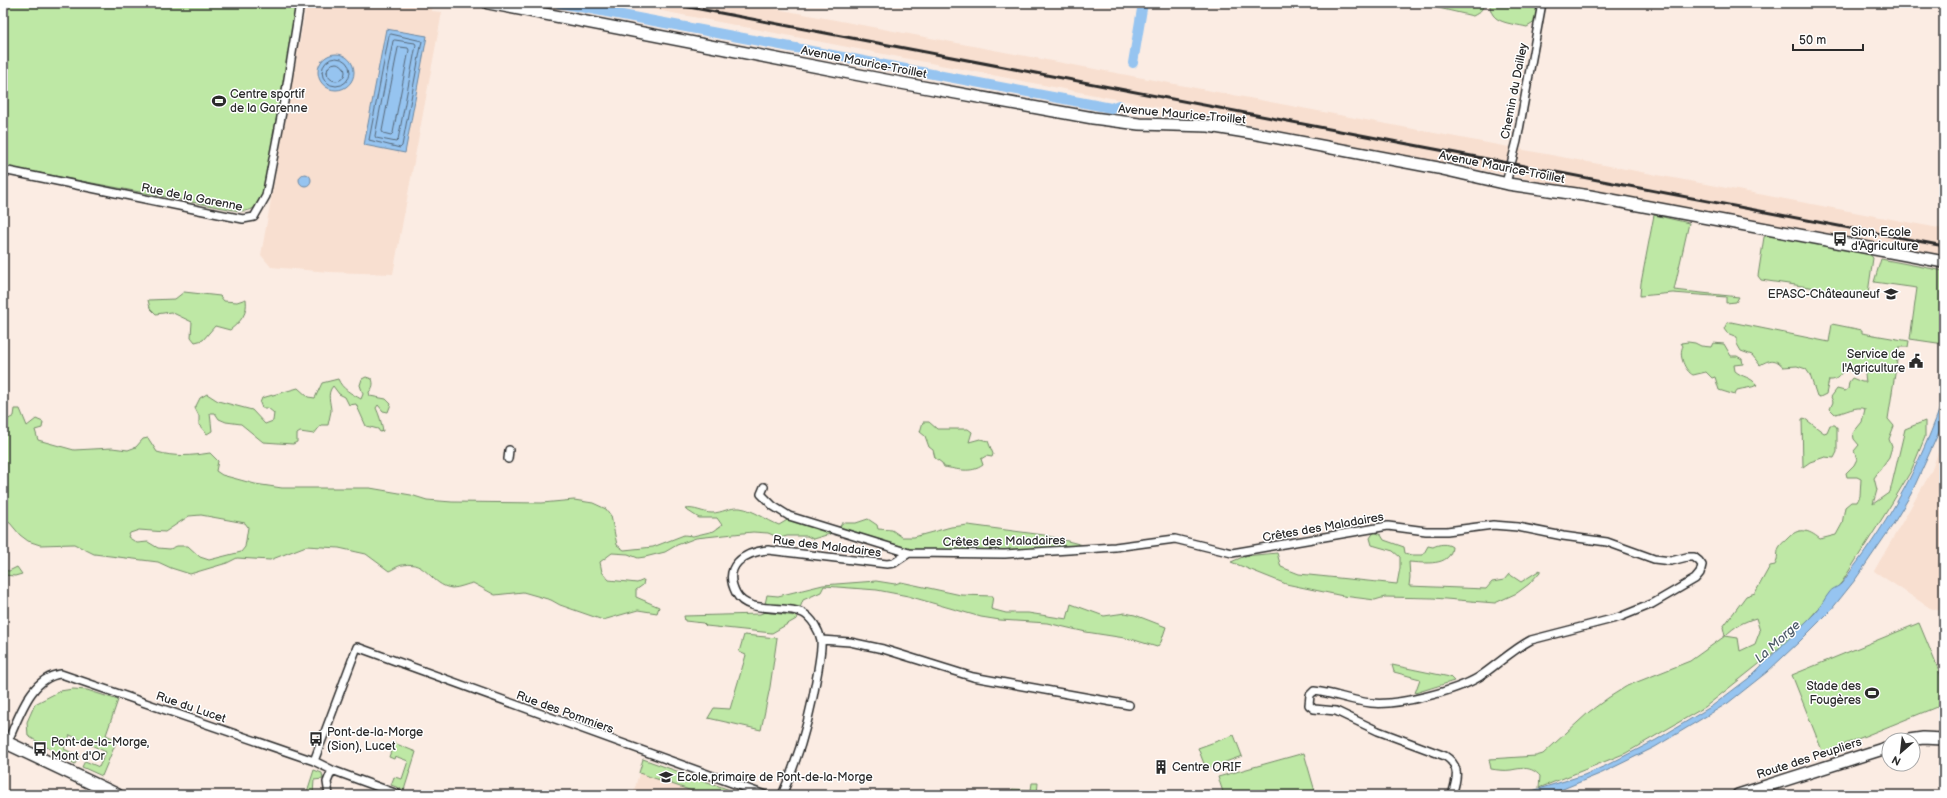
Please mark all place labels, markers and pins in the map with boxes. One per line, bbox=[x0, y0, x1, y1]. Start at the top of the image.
place label: Centre sportif de la Garenne bbox=[230, 87, 308, 116]
sports icon: Centre sportif de la Garenne bbox=[211, 93, 227, 109]
place label: Sion, Ecole d'Agriculture bbox=[1851, 225, 1918, 254]
bus stop icon: Sion, Ecole d'Agriculture bbox=[1832, 231, 1848, 247]
school or university icon: EPASC-Châteauneuf bbox=[1883, 286, 1899, 302]
place label: EPASC-Châteauneuf bbox=[1768, 287, 1880, 302]
place label: Service de l'Agriculture bbox=[1842, 347, 1905, 376]
public building icon: Service de l'Agriculture bbox=[1908, 353, 1924, 369]
place label: Stade des Fougères bbox=[1806, 679, 1861, 708]
sports icon: Stade des Fougères bbox=[1864, 685, 1880, 701]
place label: Pont-de-la-Morge (Sion), Lucet bbox=[327, 725, 423, 754]
bus stop icon: Pont-de-la-Morge (Sion), Lucet bbox=[308, 731, 324, 747]
place label: Pont-de-la-Morge, Mont d'Or bbox=[51, 735, 149, 764]
bus stop icon: Pont-de-la-Morge, Mont d'Or bbox=[32, 741, 48, 757]
building icon: Centre ORIF bbox=[1153, 759, 1169, 775]
place label: Centre ORIF bbox=[1172, 760, 1242, 775]
school or university icon: Ecole primaire de Pont-de-la-Morge bbox=[658, 769, 674, 785]
place label: Ecole primaire de Pont-de-la-Morge bbox=[677, 770, 873, 785]

